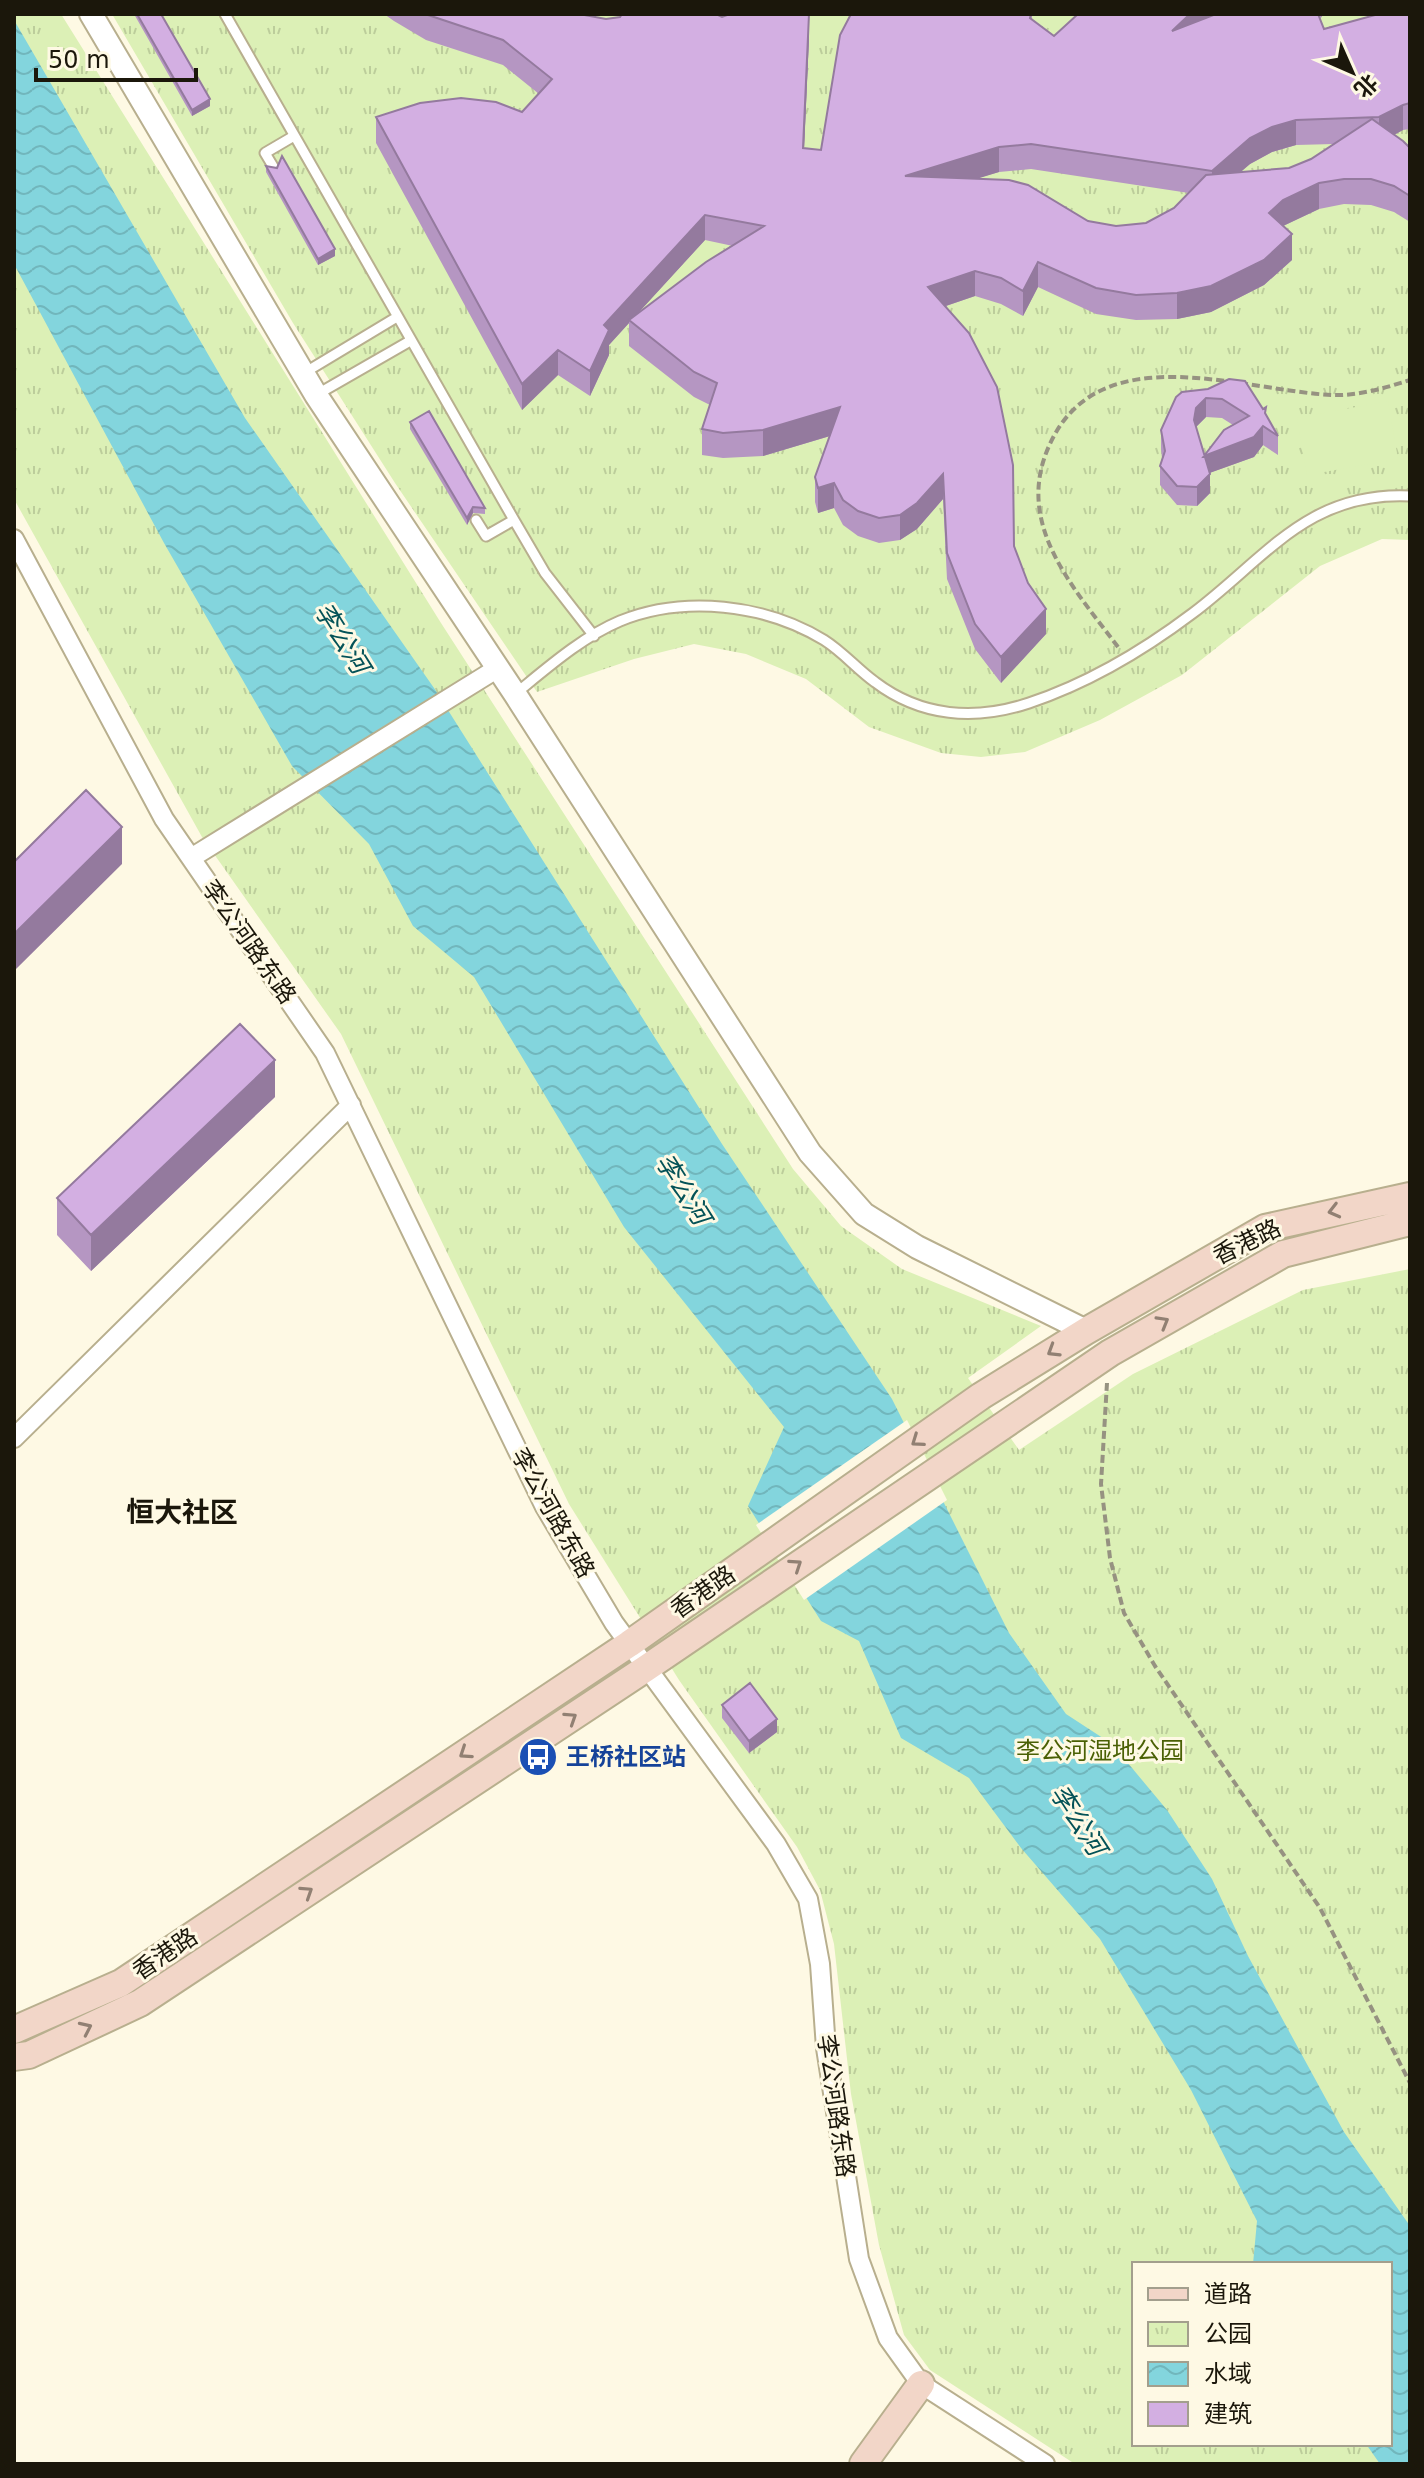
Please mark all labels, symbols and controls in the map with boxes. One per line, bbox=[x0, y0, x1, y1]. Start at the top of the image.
scale bar bbox=[36, 32, 196, 82]
north arrow bbox=[1312, 32, 1392, 112]
text: 50 m bbox=[48, 46, 110, 74]
text: 北 bbox=[1349, 69, 1382, 102]
water label: 李公河 bbox=[309, 597, 378, 683]
street label: 李公河路东路 bbox=[196, 875, 302, 1009]
water label: 李公河 bbox=[650, 1148, 719, 1234]
one-way arrow bbox=[1327, 1202, 1341, 1219]
street label: 香港路 bbox=[1209, 1214, 1285, 1270]
one-way arrow bbox=[1154, 1316, 1169, 1332]
one-way arrow bbox=[1047, 1342, 1062, 1357]
one-way arrow bbox=[912, 1431, 926, 1446]
street label: 李公河路东路 bbox=[506, 1443, 600, 1583]
district label: 恒大社区 bbox=[126, 1496, 238, 1529]
street label: 香港路 bbox=[665, 1560, 741, 1624]
one-way arrow bbox=[788, 1560, 802, 1575]
one-way arrow bbox=[562, 1713, 576, 1728]
bus stop icon: 王桥社区站 bbox=[517, 1736, 559, 1778]
park label: 李公河湿地公园 bbox=[1016, 1737, 1184, 1765]
place label: 王桥社区站 bbox=[566, 1743, 686, 1771]
one-way arrow bbox=[459, 1744, 474, 1759]
water label: 李公河 bbox=[1044, 1779, 1115, 1865]
one-way arrow bbox=[298, 1887, 313, 1902]
street label: 香港路 bbox=[127, 1922, 203, 1986]
one-way arrow bbox=[78, 2022, 92, 2038]
street label: 李公河路东路 bbox=[812, 2033, 860, 2179]
legend bbox=[1132, 2262, 1392, 2446]
text: 道路 bbox=[1204, 2280, 1252, 2308]
text: 公园 bbox=[1204, 2320, 1252, 2348]
text: 水域 bbox=[1204, 2360, 1252, 2388]
text: 建筑 bbox=[1204, 2400, 1252, 2428]

